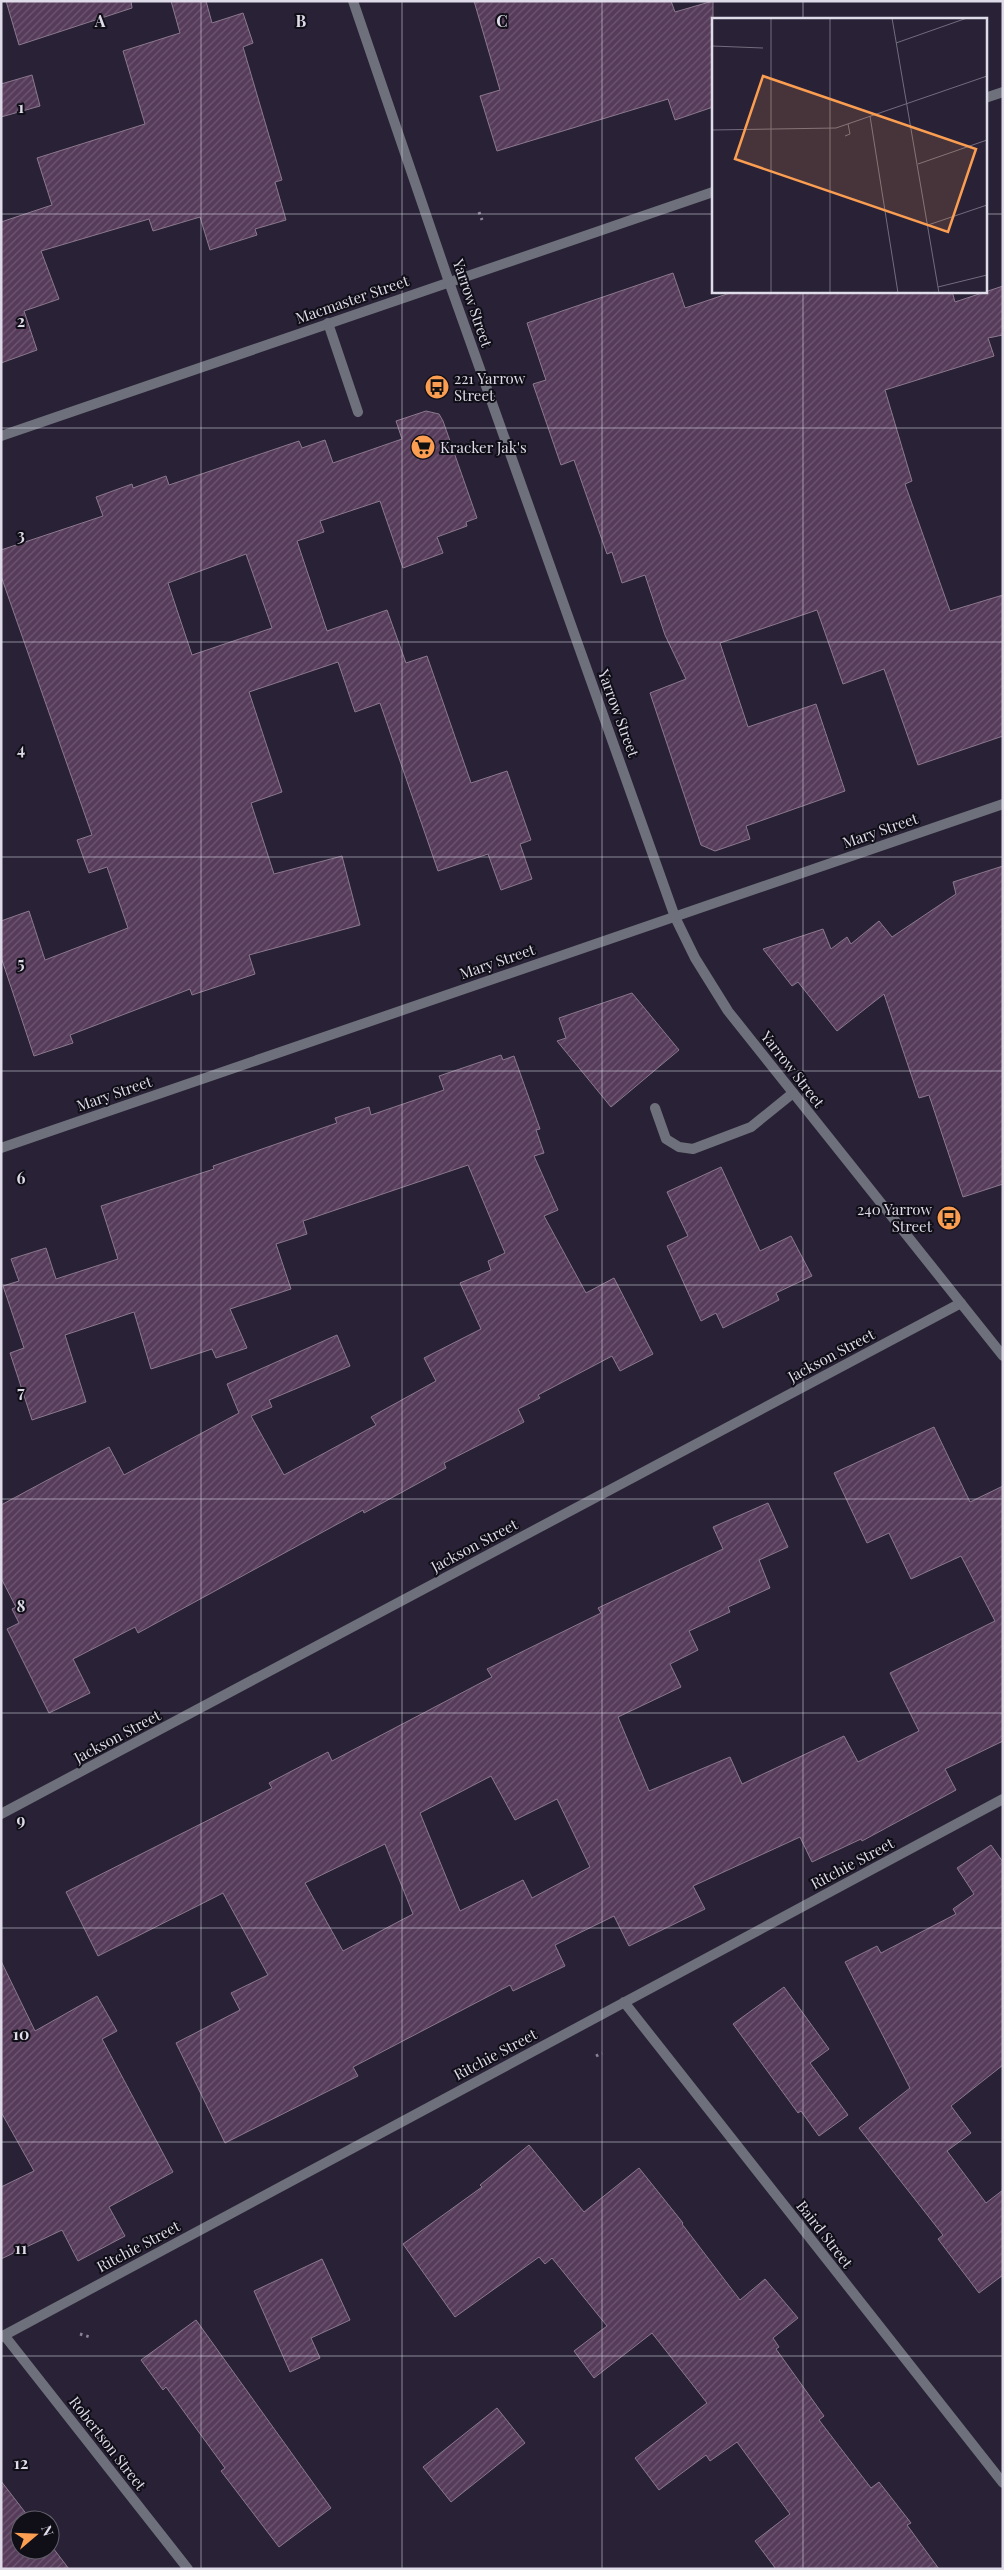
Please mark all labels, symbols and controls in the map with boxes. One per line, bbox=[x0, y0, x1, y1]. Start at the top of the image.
text: A bbox=[94, 10, 106, 31]
text: B bbox=[296, 10, 307, 31]
text: C bbox=[496, 10, 508, 31]
inset map bbox=[712, 18, 986, 292]
text: 1 bbox=[18, 96, 24, 117]
street label: Yarrow Street bbox=[448, 255, 498, 350]
street label: Macmaster Street bbox=[293, 270, 412, 328]
text: 2 bbox=[17, 310, 25, 331]
place label: 221 Yarrow Street bbox=[454, 368, 526, 405]
bus stop icon: 221 Yarrow Street bbox=[424, 374, 450, 400]
supermarket icon: Kracker Jak's bbox=[410, 434, 436, 460]
place label: Kracker Jak's bbox=[440, 437, 527, 457]
text: 3 bbox=[17, 524, 25, 545]
street label: Yarrow Street bbox=[594, 666, 644, 760]
text: 4 bbox=[17, 738, 25, 759]
street label: Mary Street bbox=[840, 808, 921, 852]
street label: Mary Street bbox=[457, 939, 538, 983]
text: 5 bbox=[17, 952, 25, 973]
street label: Yarrow Street bbox=[756, 1026, 830, 1112]
street label: Mary Street bbox=[74, 1071, 155, 1115]
text: 6 bbox=[17, 1167, 26, 1188]
place label: 240 Yarrow Street bbox=[857, 1199, 933, 1236]
bus stop icon: 240 Yarrow Street bbox=[936, 1205, 962, 1231]
street label: Jackson Street bbox=[783, 1323, 878, 1387]
text: 7 bbox=[17, 1381, 25, 1402]
street label: Jackson Street bbox=[426, 1513, 521, 1577]
text: 8 bbox=[17, 1595, 26, 1616]
street label: Jackson Street bbox=[69, 1704, 164, 1768]
text: 9 bbox=[17, 1809, 26, 1830]
street label: Ritchie Street bbox=[807, 1832, 898, 1893]
text: 10 bbox=[13, 2023, 29, 2044]
street label: Ritchie Street bbox=[450, 2023, 541, 2084]
street label: Baird Street bbox=[792, 2196, 858, 2272]
street label: Ritchie Street bbox=[93, 2215, 184, 2276]
text: 11 bbox=[15, 2237, 27, 2258]
street label: Robertson Street bbox=[65, 2392, 151, 2495]
text: 12 bbox=[14, 2452, 28, 2473]
north arrow bbox=[10, 2510, 60, 2560]
text: N bbox=[37, 2523, 58, 2538]

